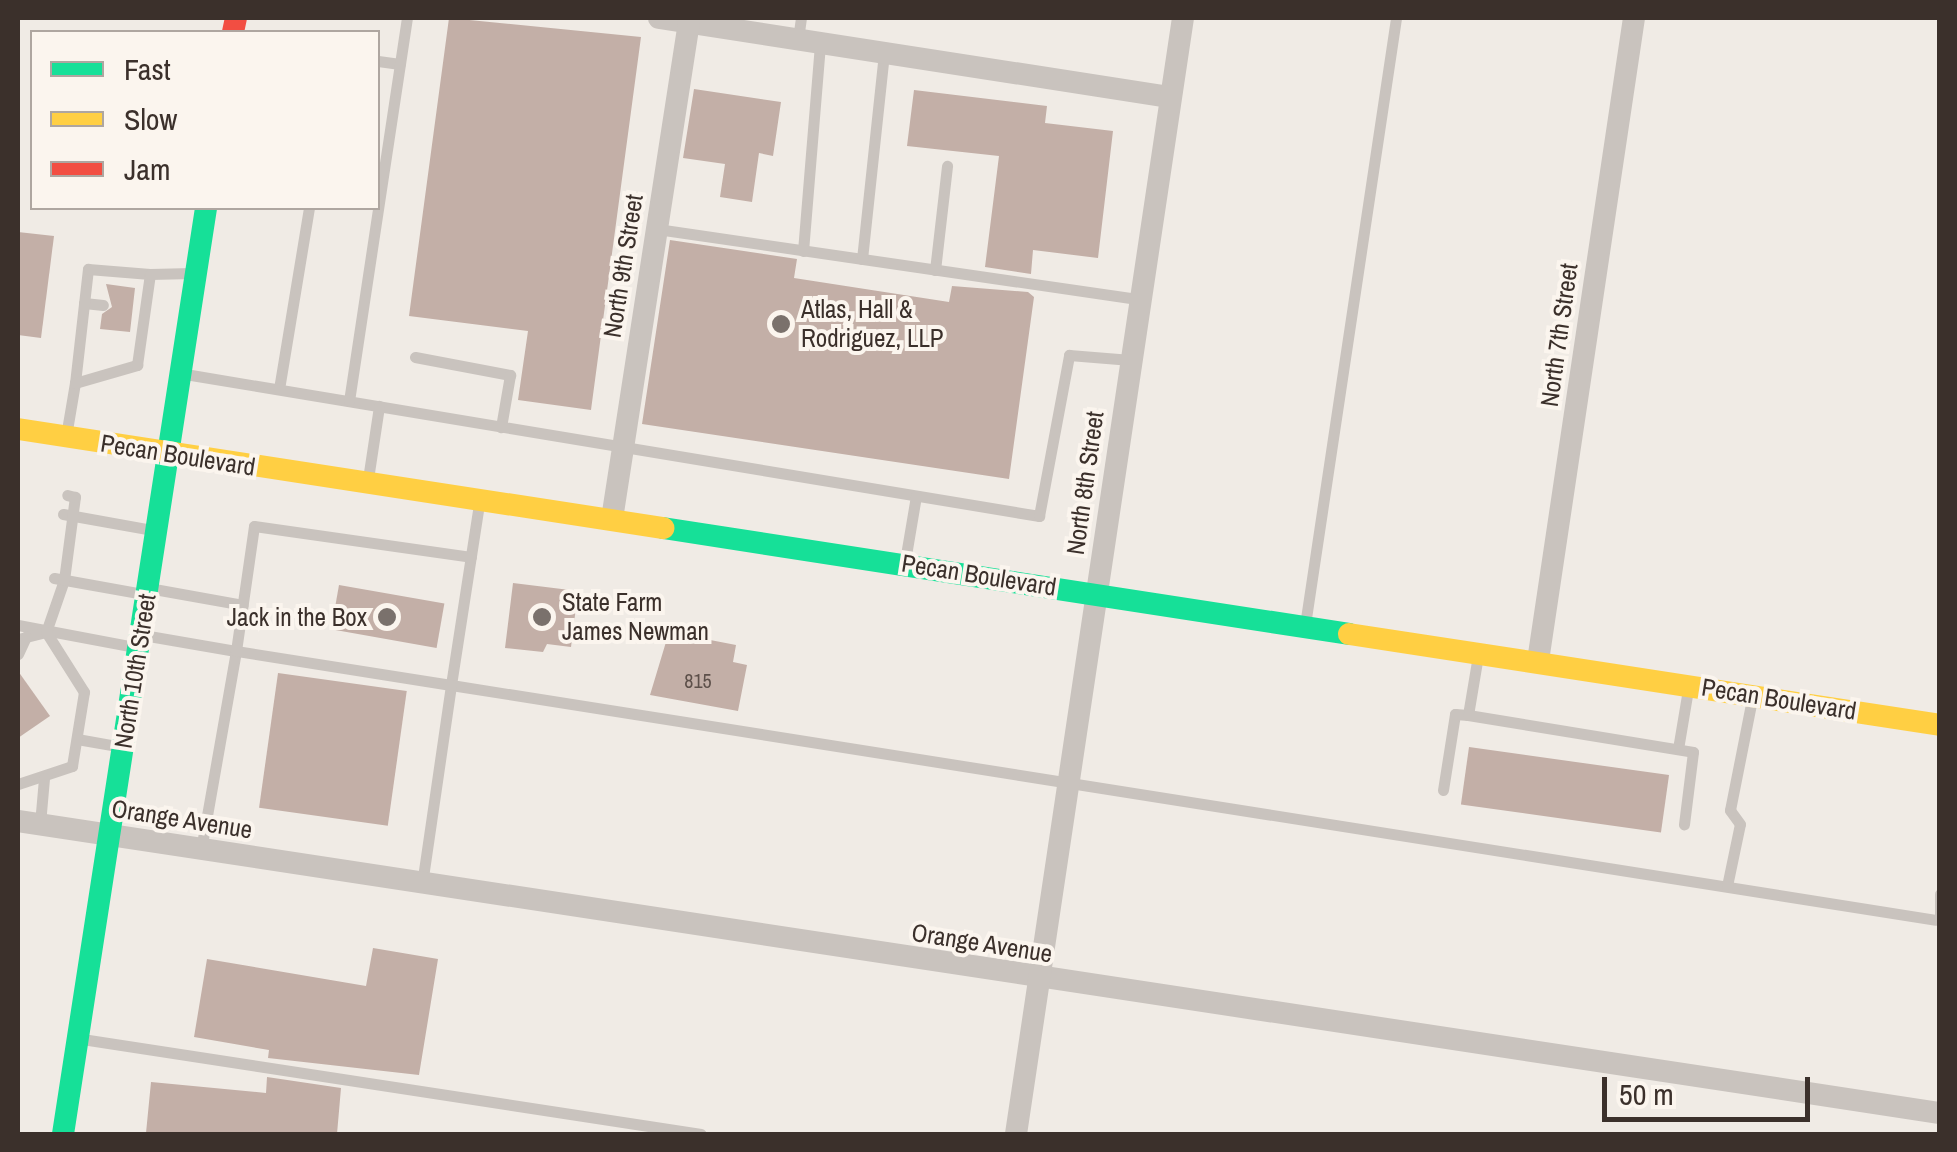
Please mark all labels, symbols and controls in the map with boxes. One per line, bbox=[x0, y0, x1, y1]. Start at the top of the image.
legend bbox=[30, 30, 380, 210]
text: Fast bbox=[124, 49, 171, 89]
text: Slow bbox=[124, 99, 177, 139]
text: Jam bbox=[124, 149, 170, 189]
street label: North 9th Street bbox=[597, 192, 649, 340]
street label: North 7th Street bbox=[1534, 261, 1584, 409]
place label: Atlas, Hall & Rodriguez, LLP bbox=[801, 295, 943, 354]
marker: Atlas, Hall & Rodriguez, LLP bbox=[770, 313, 792, 335]
street label: North 8th Street bbox=[1060, 409, 1110, 557]
street label: Pecan Boulevard bbox=[99, 428, 257, 482]
street label: Pecan Boulevard bbox=[900, 548, 1058, 602]
place label: State Farm James Newman bbox=[562, 588, 709, 647]
street label: North 10th Street bbox=[108, 592, 162, 750]
place label: Jack in the Box bbox=[227, 602, 367, 632]
marker: Jack in the Box bbox=[376, 606, 398, 628]
marker: State Farm James Newman bbox=[531, 606, 553, 628]
house number: 815 bbox=[684, 668, 712, 692]
street label: Pecan Boulevard bbox=[1700, 672, 1858, 726]
street label: Orange Avenue bbox=[109, 793, 255, 845]
street label: Orange Avenue bbox=[909, 917, 1055, 969]
scale bar bbox=[1607, 1057, 1814, 1119]
text: 50 m bbox=[1619, 1074, 1674, 1114]

